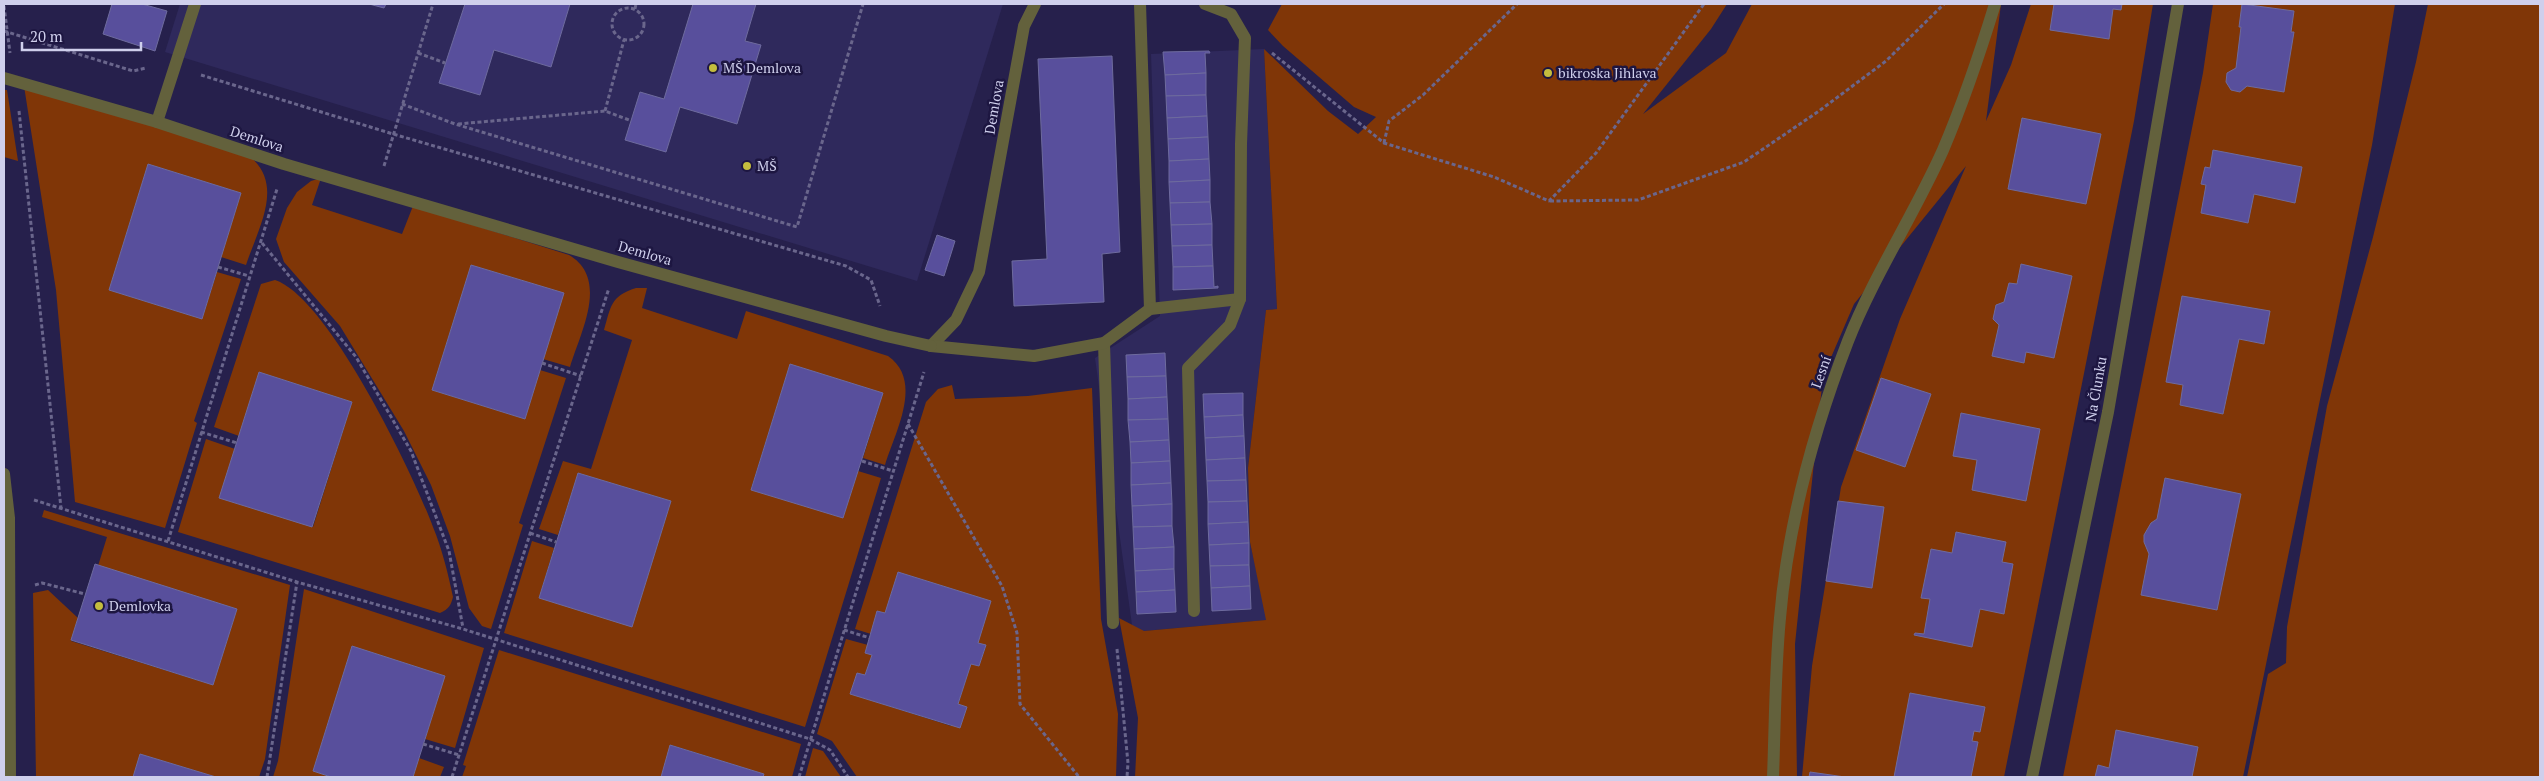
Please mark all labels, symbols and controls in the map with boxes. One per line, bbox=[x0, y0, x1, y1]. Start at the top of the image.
scale bar bbox=[22, 20, 141, 52]
text: 20 m bbox=[30, 26, 63, 46]
place label: MŠ Demlova bbox=[723, 58, 801, 77]
marker: MŠ Demlova bbox=[707, 62, 719, 74]
place label: bikroska Jihlava bbox=[1558, 63, 1657, 82]
marker: bikroska Jihlava bbox=[1542, 67, 1554, 79]
street label: Demlova bbox=[979, 78, 1008, 136]
street label: Demlova bbox=[228, 121, 286, 156]
place label: MŠ bbox=[757, 156, 777, 175]
marker: MŠ bbox=[741, 160, 753, 172]
street label: Demlova bbox=[616, 236, 674, 269]
street label: Lesní bbox=[1806, 352, 1835, 391]
street label: Na Člunku bbox=[2080, 355, 2111, 423]
place label: Demlovka bbox=[109, 596, 171, 615]
marker: Demlovka bbox=[93, 600, 105, 612]

